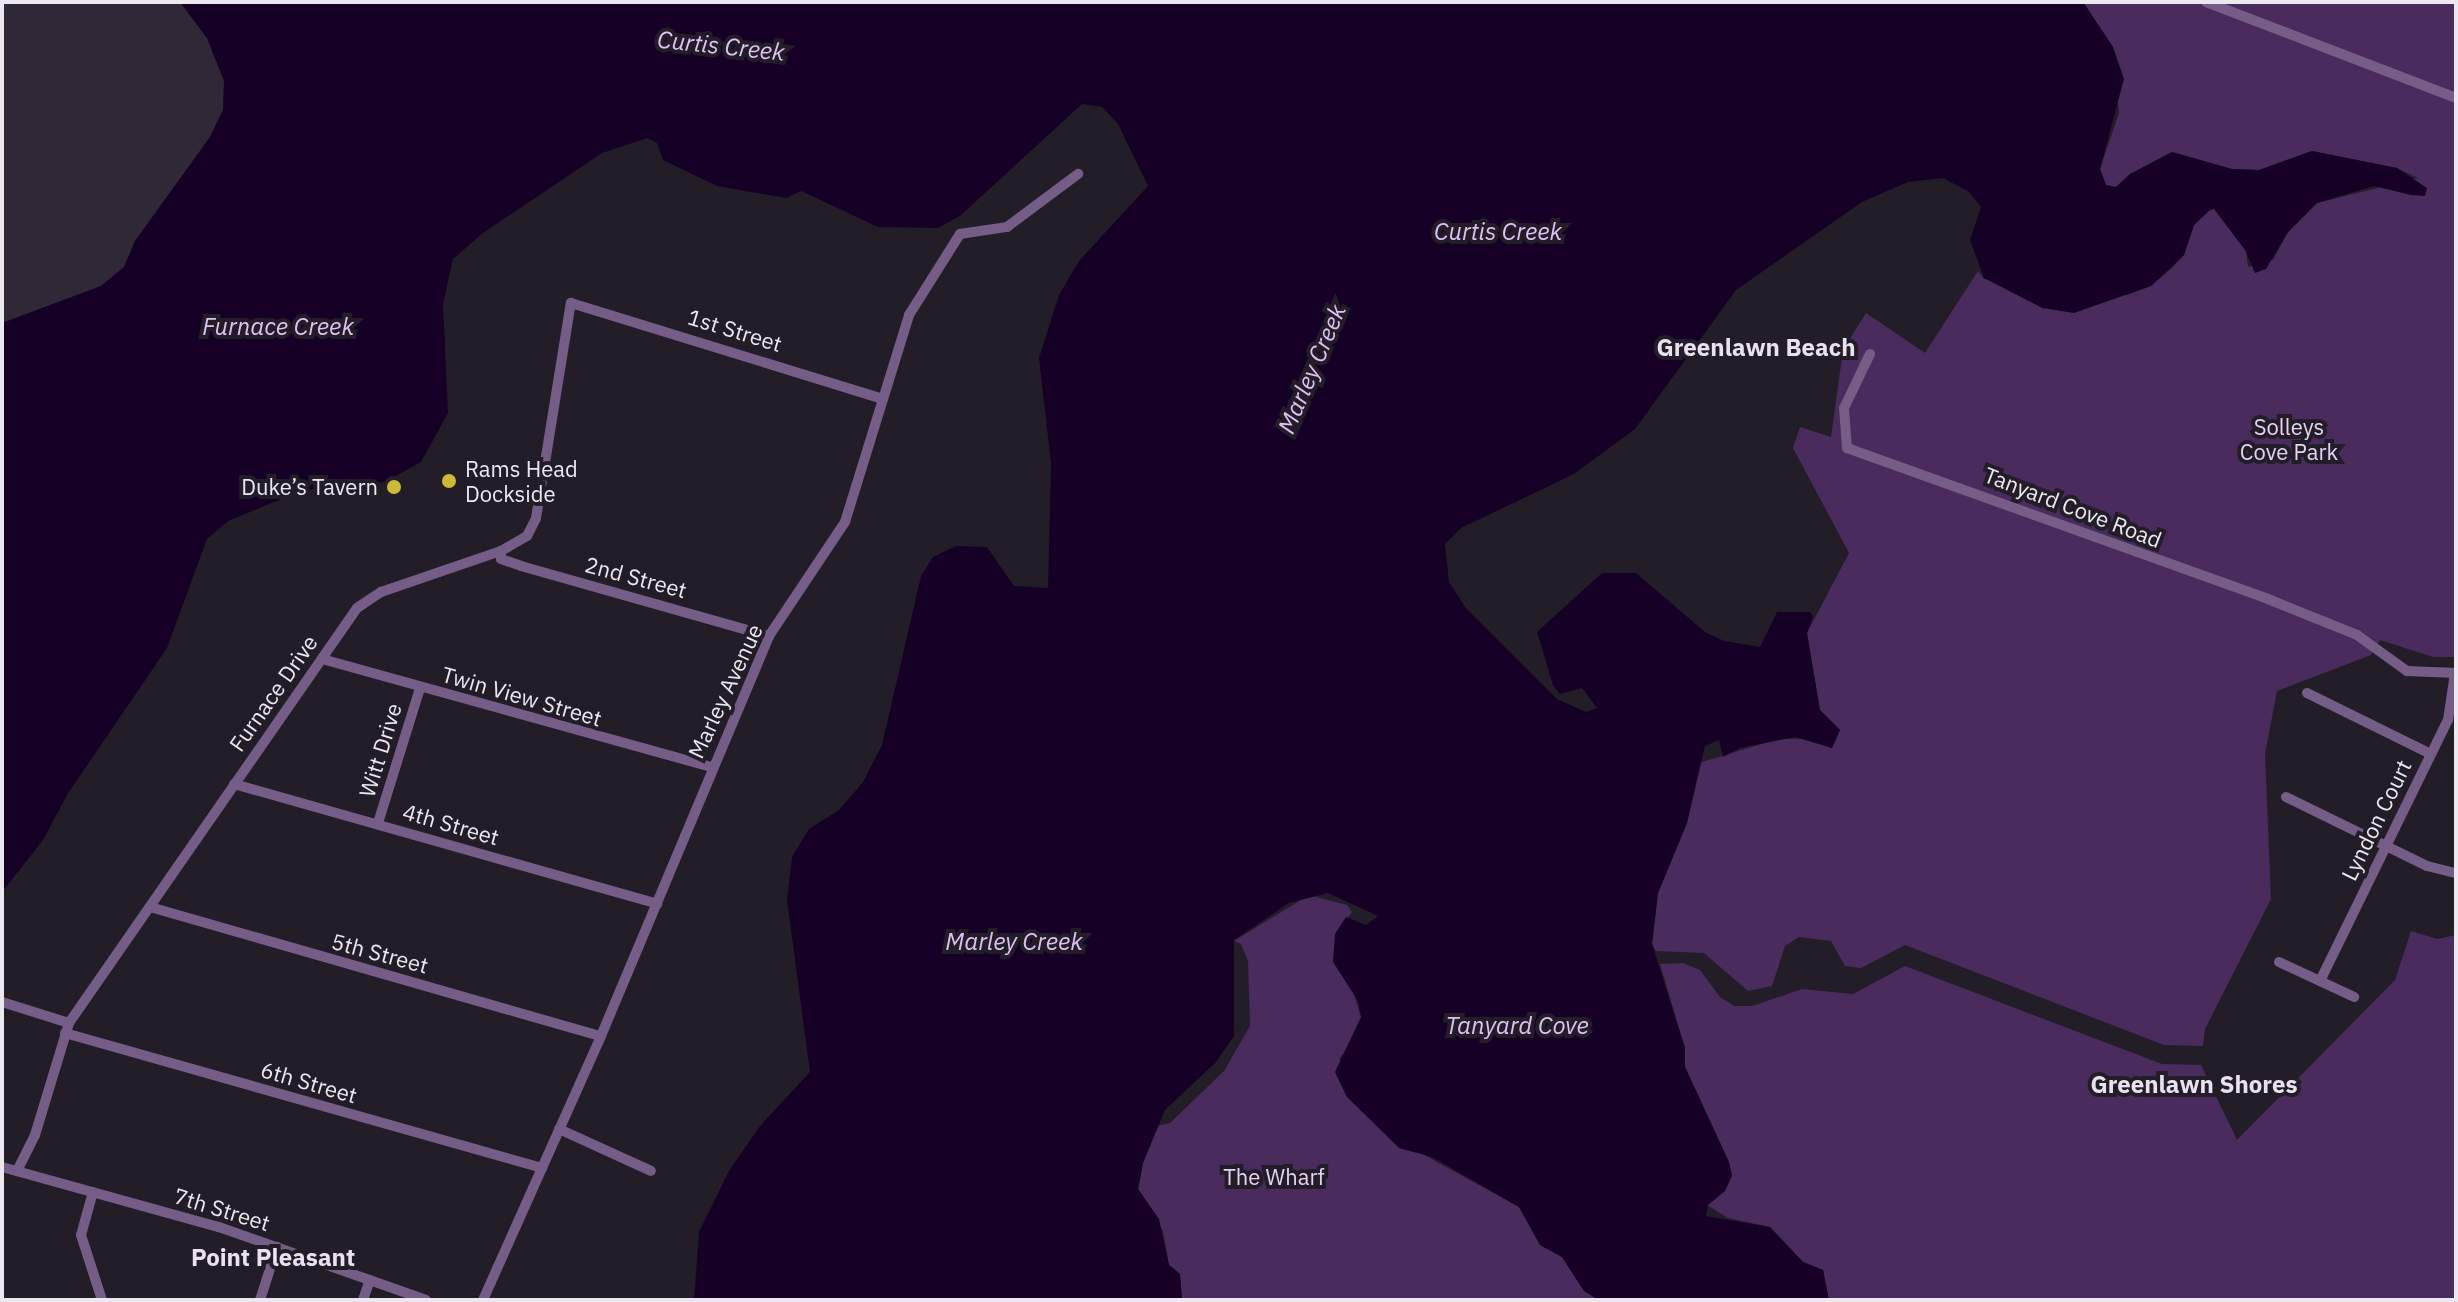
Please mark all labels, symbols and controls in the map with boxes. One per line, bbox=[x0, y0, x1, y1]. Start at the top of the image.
water label: Curtis Creek bbox=[656, 25, 786, 67]
water label: Curtis Creek bbox=[1434, 218, 1562, 246]
water label: Marley Creek bbox=[1272, 300, 1352, 438]
street label: 1st Street bbox=[685, 303, 785, 357]
water label: Furnace Creek bbox=[202, 313, 354, 341]
district label: Greenlawn Beach bbox=[1657, 334, 1855, 362]
park label: Solleys Cove Park bbox=[2240, 413, 2338, 464]
place label: Rams Head Dockside bbox=[465, 455, 578, 506]
street label: Tanyard Cove Road bbox=[1981, 461, 2165, 553]
marker: Rams Head Dockside bbox=[440, 472, 458, 490]
place label: Duke’s Tavern bbox=[241, 474, 378, 500]
marker: Duke’s Tavern bbox=[385, 478, 403, 496]
street label: 2nd Street bbox=[582, 551, 690, 603]
street label: Marley Avenue bbox=[682, 620, 768, 762]
street label: Furnace Drive bbox=[223, 630, 323, 756]
street label: Twin View Street bbox=[439, 661, 605, 731]
street label: Witt Drive bbox=[353, 700, 407, 800]
street label: Lyndon Court bbox=[2335, 755, 2417, 885]
street label: 4th Street bbox=[400, 798, 502, 850]
street label: 5th Street bbox=[329, 927, 431, 979]
water label: Marley Creek bbox=[945, 928, 1083, 956]
water label: Tanyard Cove bbox=[1445, 1012, 1589, 1040]
street label: 6th Street bbox=[258, 1056, 360, 1108]
district label: Greenlawn Shores bbox=[2090, 1071, 2298, 1099]
park label: The Wharf bbox=[1223, 1164, 1325, 1190]
street label: 7th Street bbox=[171, 1182, 273, 1236]
district label: Point Pleasant bbox=[191, 1244, 355, 1272]

